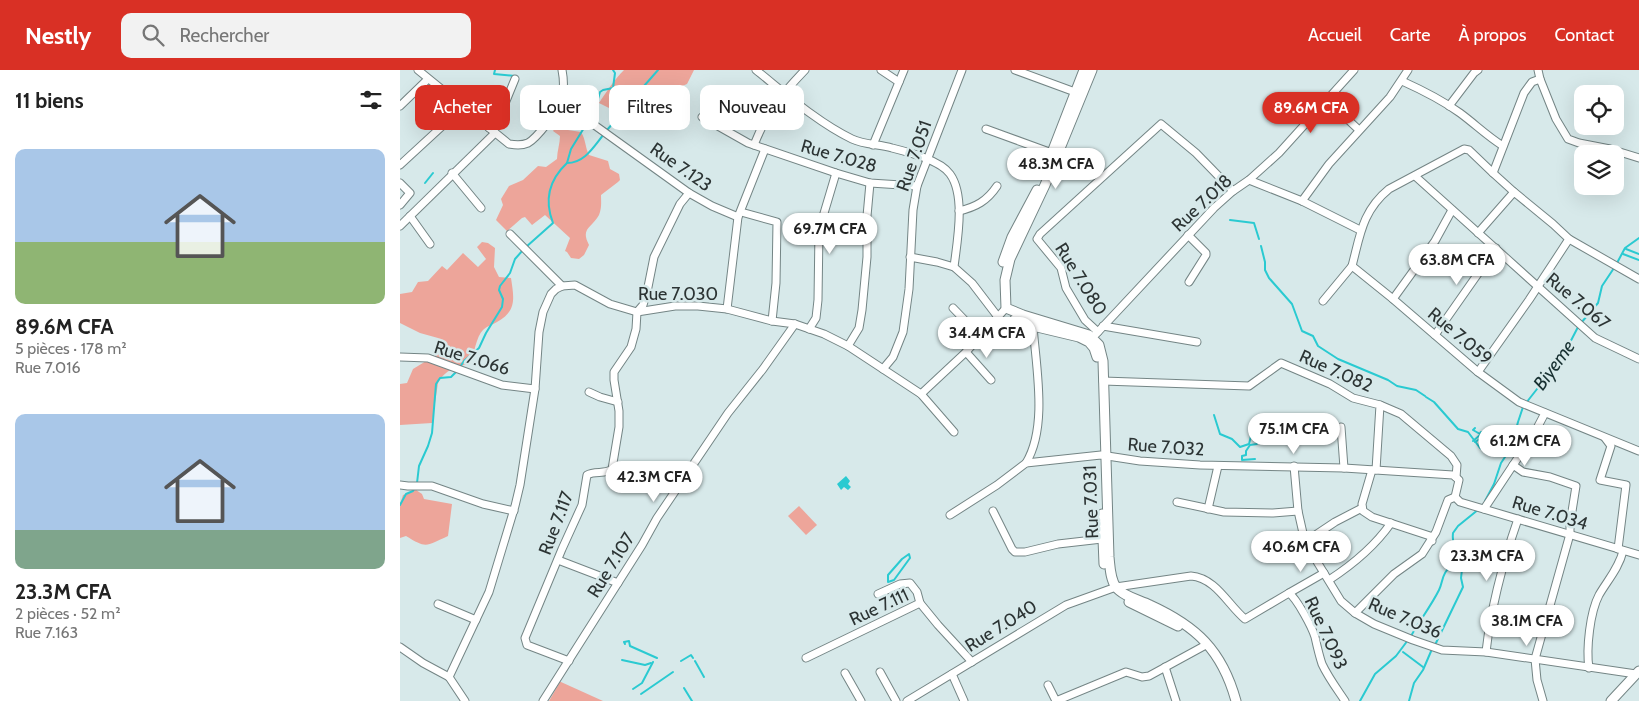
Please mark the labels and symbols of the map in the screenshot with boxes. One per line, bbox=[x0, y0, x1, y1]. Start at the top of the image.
pin: 89.6M CFA bbox=[1254, 92, 1368, 134]
street label: Rue 7.051 bbox=[892, 118, 936, 194]
street label: Rue 7.028 bbox=[798, 135, 880, 177]
street label: Rue 7.123 bbox=[646, 138, 716, 196]
pin: 48.3M CFA bbox=[999, 148, 1113, 190]
street label: Rue 7.018 bbox=[1167, 170, 1237, 236]
pin: 69.7M CFA bbox=[773, 212, 887, 255]
street label: Rue 7.080 bbox=[1050, 239, 1112, 319]
pin: 63.8M CFA bbox=[1400, 244, 1514, 286]
street label: Rue 7.067 bbox=[1542, 268, 1614, 334]
street label: Rue 7.030 bbox=[638, 283, 718, 305]
street label: Rue 7.059 bbox=[1423, 303, 1497, 369]
pin: 34.4M CFA bbox=[930, 316, 1044, 359]
water label: Biyeme bbox=[1528, 335, 1580, 394]
street label: Rue 7.066 bbox=[431, 336, 513, 380]
street label: Rue 7.082 bbox=[1296, 345, 1376, 397]
pin: 75.1M CFA bbox=[1237, 412, 1351, 455]
pin: 61.2M CFA bbox=[1468, 424, 1582, 467]
street label: Rue 7.032 bbox=[1127, 433, 1205, 461]
pin: 42.3M CFA bbox=[597, 460, 711, 503]
street label: Rue 7.031 bbox=[1079, 465, 1103, 539]
street label: Rue 7.117 bbox=[534, 488, 578, 558]
street label: Rue 7.034 bbox=[1510, 491, 1590, 535]
street label: Rue 7.107 bbox=[582, 528, 640, 602]
pin: 40.6M CFA bbox=[1244, 530, 1358, 573]
pin: 23.3M CFA bbox=[1430, 540, 1544, 582]
street label: Rue 7.111 bbox=[846, 584, 912, 630]
street label: Rue 7.093 bbox=[1300, 593, 1352, 673]
street label: Rue 7.036 bbox=[1365, 593, 1445, 643]
street label: Rue 7.040 bbox=[961, 595, 1041, 657]
pin: 38.1M CFA bbox=[1470, 604, 1584, 647]

